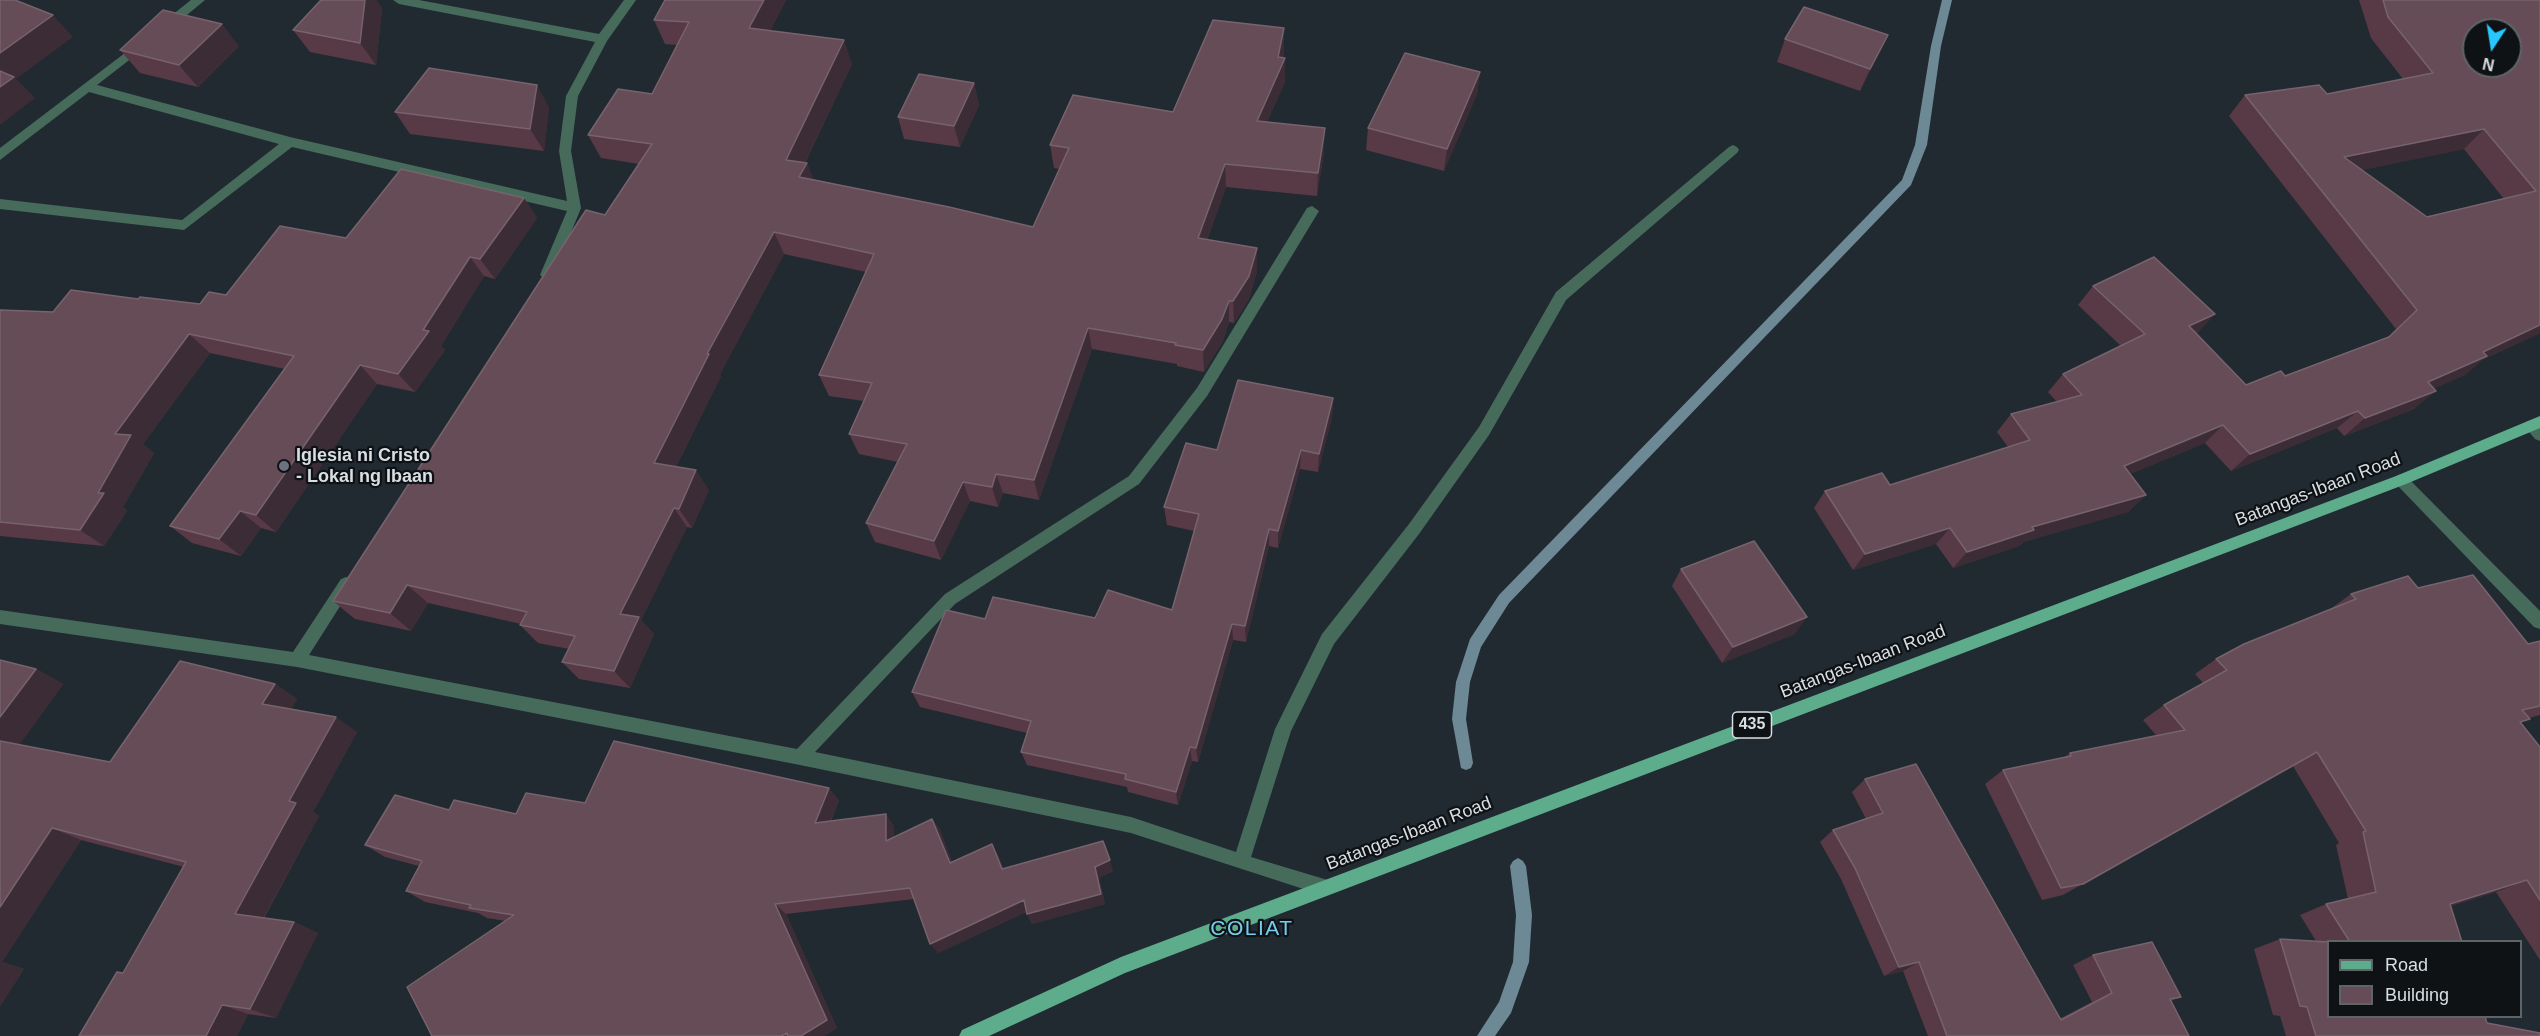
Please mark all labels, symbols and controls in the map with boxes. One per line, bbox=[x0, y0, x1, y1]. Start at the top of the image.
north arrow bbox=[2462, 18, 2522, 78]
text: N bbox=[2481, 55, 2496, 74]
place label: Iglesia ni Cristo - Lokal ng Ibaan bbox=[296, 445, 433, 488]
street label: Batangas-Ibaan Road bbox=[2232, 449, 2404, 531]
marker: Iglesia ni Cristo - Lokal ng Ibaan bbox=[277, 459, 291, 473]
street label: Batangas-Ibaan Road bbox=[1777, 621, 1949, 703]
road number: 435 bbox=[1732, 712, 1772, 738]
street label: Batangas-Ibaan Road bbox=[1323, 793, 1495, 875]
district label: COLIAT bbox=[1210, 916, 1294, 942]
legend bbox=[2327, 940, 2522, 1018]
text: Road bbox=[2385, 955, 2428, 975]
text: Building bbox=[2385, 985, 2449, 1005]

